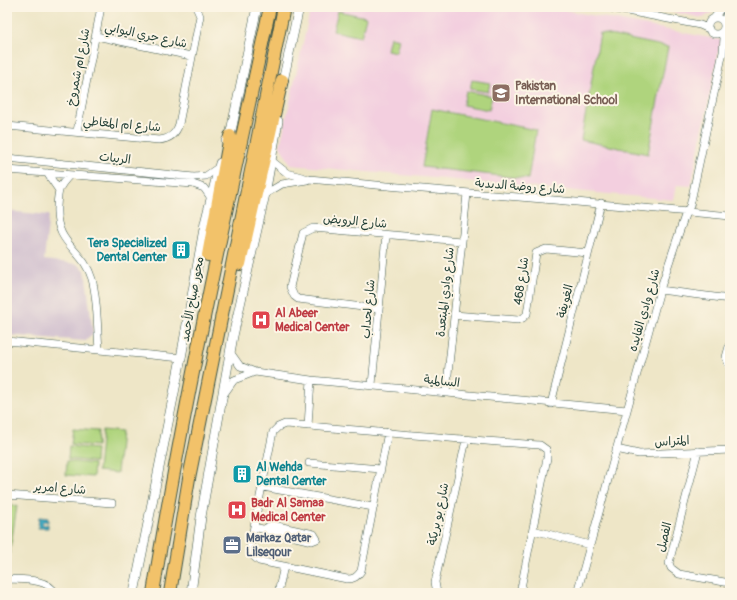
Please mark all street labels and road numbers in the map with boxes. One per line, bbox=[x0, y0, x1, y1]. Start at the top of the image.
street label: شارع جري اليوابي bbox=[103, 19, 188, 54]
street label: شارع ام شمروخ bbox=[64, 27, 94, 107]
street label: شارع ام المغاطي bbox=[82, 114, 161, 138]
street label: الربيات bbox=[98, 149, 132, 168]
street label: شارع روضة الدبدبة bbox=[474, 176, 565, 198]
street label: شارع الرويض bbox=[322, 211, 388, 233]
street label: شارع وادي المبتعدة bbox=[433, 246, 459, 338]
street label: محور صباح الأحمد bbox=[177, 255, 208, 343]
street label: شارع 468 bbox=[511, 256, 533, 306]
street label: شارع وادي الفايده bbox=[626, 267, 664, 354]
street label: شارع لحداب bbox=[358, 279, 380, 339]
street label: الغويفة bbox=[554, 283, 577, 319]
street label: السالمية bbox=[423, 372, 461, 391]
street label: المتراس bbox=[654, 433, 690, 450]
street label: شارع امرير bbox=[32, 479, 87, 499]
street label: شارع بو بريكة bbox=[425, 481, 453, 547]
street label: الفصل bbox=[654, 520, 675, 554]

